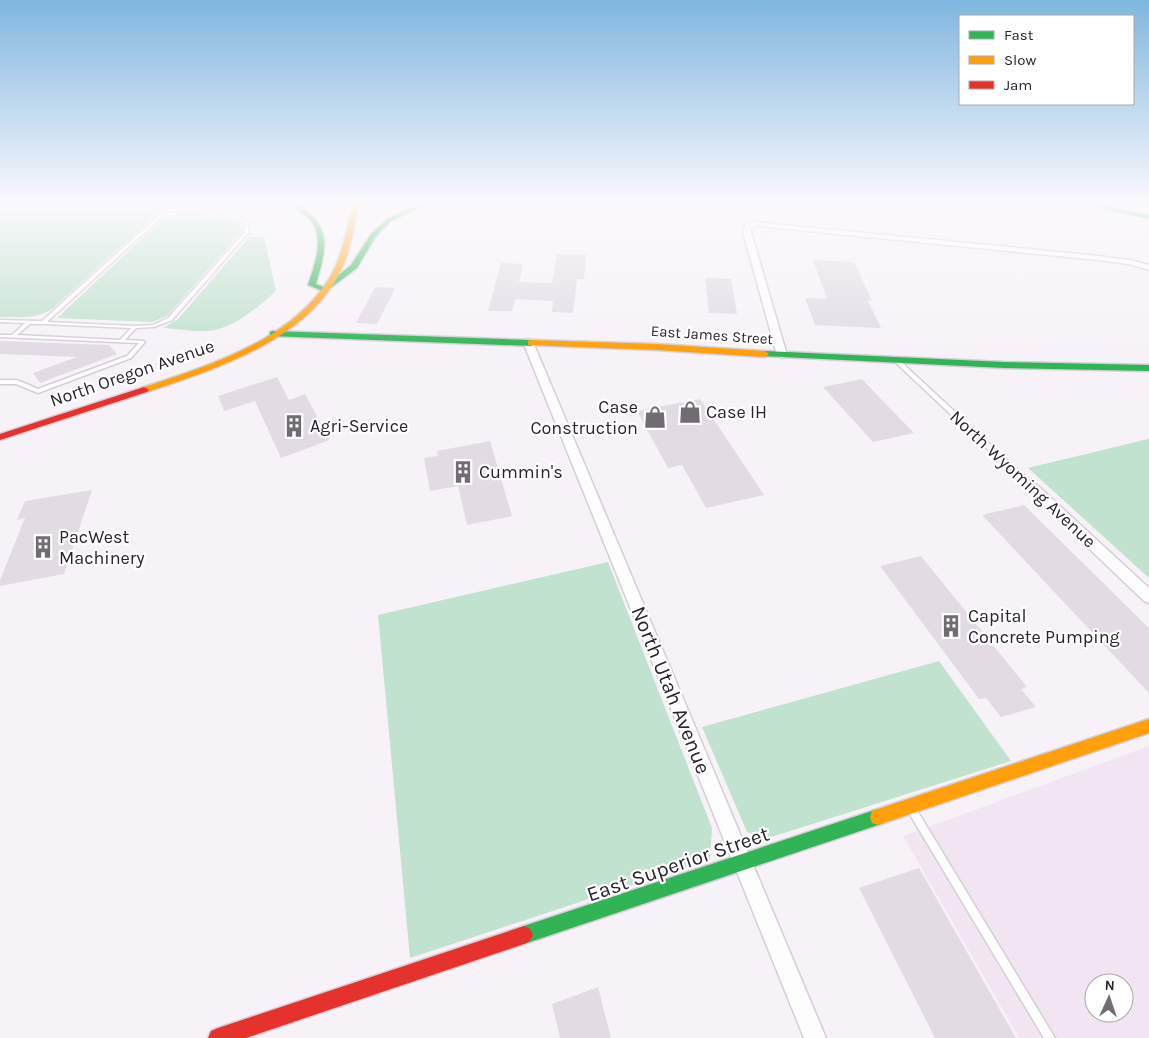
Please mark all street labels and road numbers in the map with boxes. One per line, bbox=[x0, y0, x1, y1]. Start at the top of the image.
street label: East James Street bbox=[650, 322, 774, 348]
street label: North Oregon Avenue bbox=[47, 335, 217, 411]
street label: North Wyoming Avenue bbox=[945, 406, 1101, 552]
street label: North Utah Avenue bbox=[626, 603, 716, 777]
street label: East Superior Street bbox=[584, 821, 772, 906]

